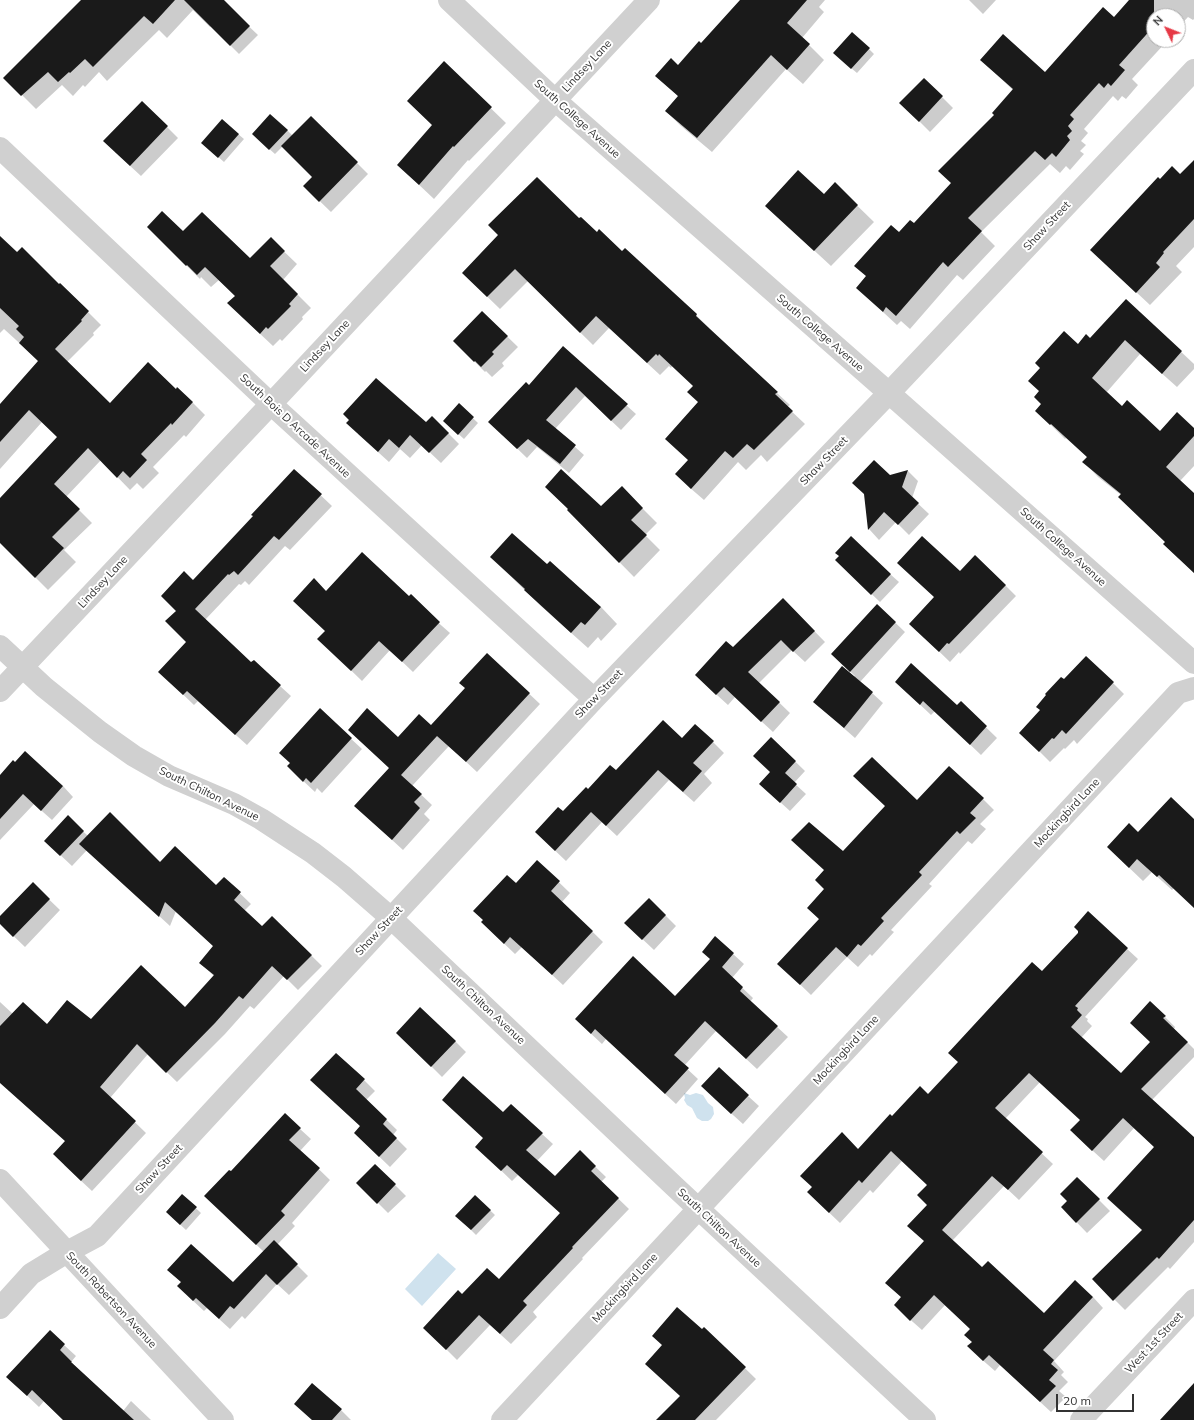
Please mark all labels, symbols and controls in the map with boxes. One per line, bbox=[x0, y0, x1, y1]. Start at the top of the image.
north arrow bbox=[1146, 8, 1186, 48]
text: N bbox=[1150, 13, 1166, 28]
street label: Lindsey Lane bbox=[559, 37, 615, 95]
street label: South College Avenue bbox=[531, 77, 623, 161]
street label: Shaw Street bbox=[1021, 199, 1073, 253]
street label: South College Avenue bbox=[774, 292, 866, 374]
street label: Lindsey Lane bbox=[297, 317, 353, 375]
street label: South Bois D Arcade Avenue bbox=[237, 371, 353, 481]
street label: Shaw Street bbox=[797, 434, 851, 488]
street label: South College Avenue bbox=[1017, 505, 1109, 589]
street label: Lindsey Lane bbox=[75, 553, 131, 611]
street label: Shaw Street bbox=[572, 667, 626, 721]
street label: South Chilton Avenue bbox=[157, 764, 261, 824]
street label: Mockingbird Lane bbox=[1031, 776, 1103, 850]
street label: Shaw Street bbox=[353, 904, 405, 958]
street label: South Chilton Avenue bbox=[438, 963, 528, 1047]
street label: Mockingbird Lane bbox=[810, 1013, 882, 1087]
street label: Shaw Street bbox=[133, 1142, 185, 1196]
street label: South Chilton Avenue bbox=[674, 1186, 764, 1270]
street label: South Robertson Avenue bbox=[63, 1249, 159, 1351]
street label: Mockingbird Lane bbox=[589, 1251, 661, 1325]
street label: West 1st Street bbox=[1122, 1310, 1186, 1376]
scale bar bbox=[1058, 1386, 1136, 1412]
text: 20 m bbox=[1063, 1393, 1091, 1408]

